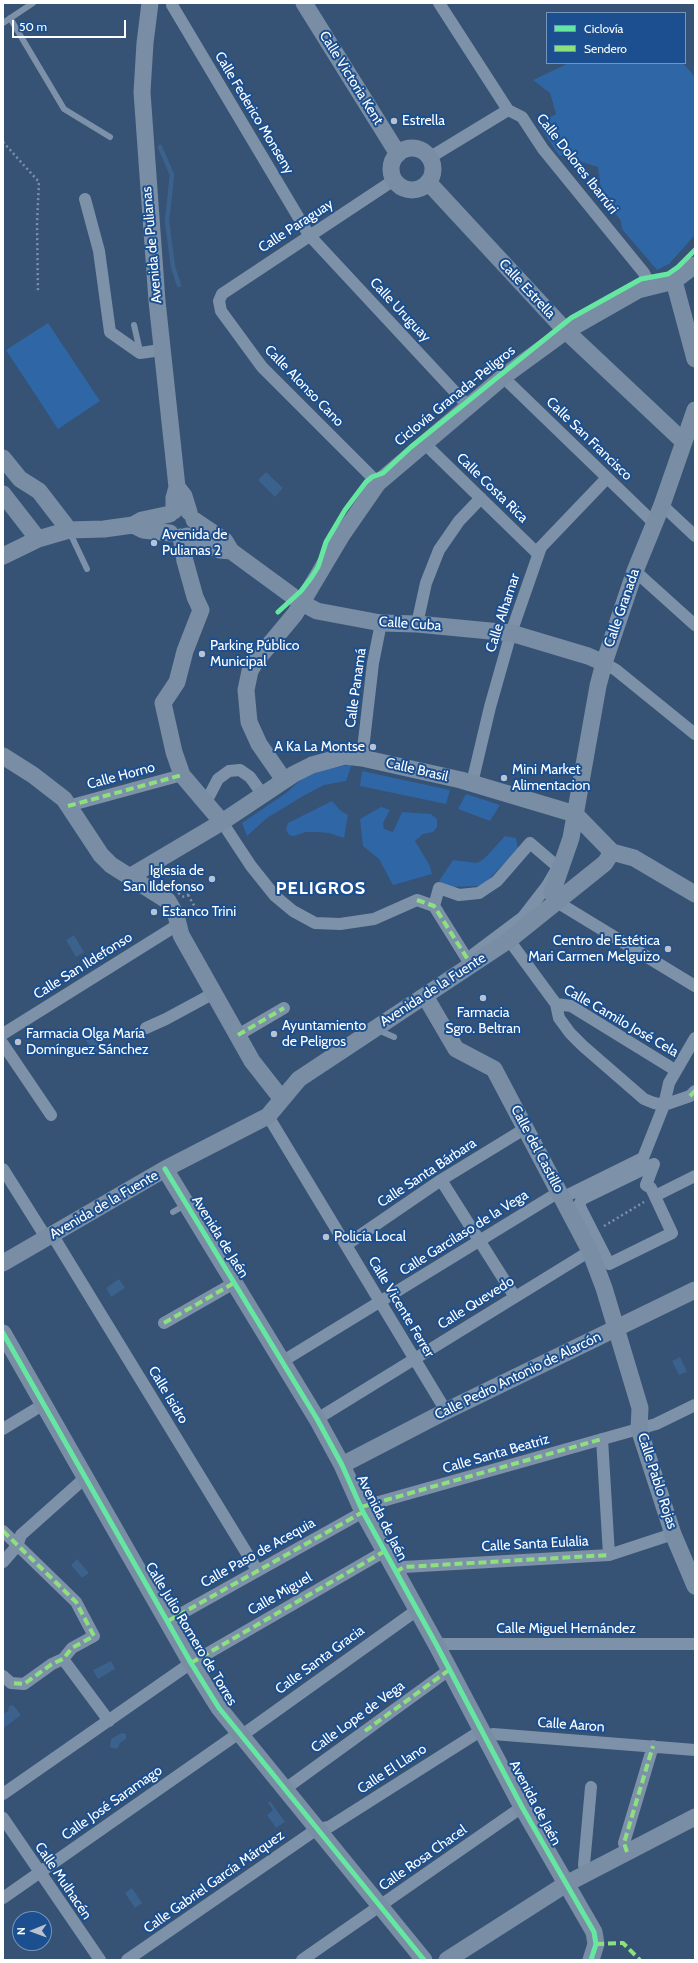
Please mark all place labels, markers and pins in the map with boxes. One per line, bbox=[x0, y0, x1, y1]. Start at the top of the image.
place label: Estrella bbox=[402, 113, 445, 129]
marker: Estrella bbox=[389, 116, 399, 126]
place label: Avenida de Pulianas 2 bbox=[162, 527, 227, 560]
marker: Avenida de Pulianas 2 bbox=[149, 538, 159, 548]
place label: Parking Público Municipal bbox=[210, 638, 299, 670]
marker: Parking Público Municipal bbox=[197, 649, 207, 659]
place label: A Ka La Montse bbox=[274, 739, 365, 755]
marker: A Ka La Montse bbox=[368, 742, 378, 752]
place label: Mini Market Alimentacion bbox=[512, 762, 590, 794]
marker: Mini Market Alimentacion bbox=[499, 773, 509, 783]
place label: Iglesia de San Ildefonso bbox=[123, 863, 204, 896]
marker: Iglesia de San Ildefonso bbox=[207, 874, 217, 884]
place label: Estanco Trini bbox=[162, 904, 236, 920]
marker: Estanco Trini bbox=[149, 907, 159, 917]
place label: Centro de Estética Mari Carmen Melguizo bbox=[528, 933, 660, 966]
marker: Centro de Estética Mari Carmen Melguizo bbox=[663, 944, 673, 954]
marker: Farmacia Sgro. Beltran bbox=[478, 993, 488, 1003]
place label: Farmacia Sgro. Beltran bbox=[445, 1005, 521, 1038]
place label: Ayuntamiento de Peligros bbox=[282, 1018, 366, 1050]
place label: Farmacia Olga María Domínguez Sánchez bbox=[26, 1026, 149, 1058]
marker: Ayuntamiento de Peligros bbox=[269, 1029, 279, 1039]
marker: Farmacia Olga María Domínguez Sánchez bbox=[13, 1037, 23, 1047]
place label: Policía Local bbox=[334, 1229, 406, 1245]
marker: Policía Local bbox=[321, 1232, 331, 1242]

